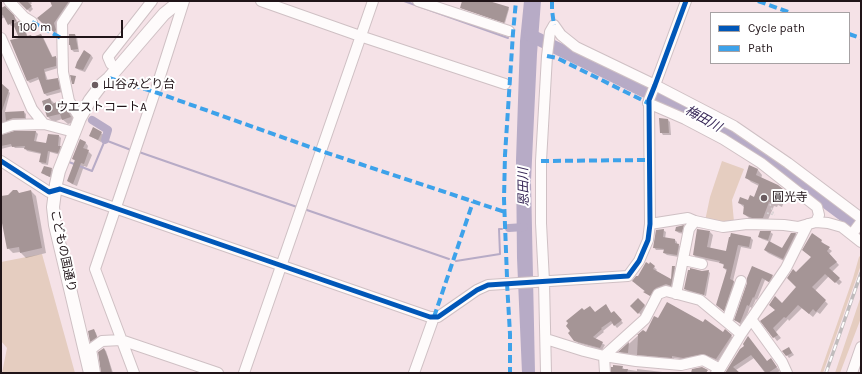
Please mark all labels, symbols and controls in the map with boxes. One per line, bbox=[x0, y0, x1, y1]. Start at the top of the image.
scale bar bbox=[14, 12, 125, 38]
legend bbox=[710, 12, 850, 64]
text: 100 m bbox=[19, 20, 51, 34]
text: Cycle path bbox=[748, 21, 805, 35]
text: Path bbox=[748, 41, 773, 55]
place label: 山谷みどり台 bbox=[103, 78, 175, 92]
marker: 山谷みどり台 bbox=[90, 80, 100, 90]
place label: ウエストコートA bbox=[56, 101, 147, 115]
marker: ウエストコートA bbox=[43, 103, 53, 113]
water label: 梅田川 bbox=[682, 103, 724, 135]
water label: 恩田川 bbox=[516, 167, 532, 207]
place label: 圓光寺 bbox=[772, 191, 808, 205]
marker: 圓光寺 bbox=[759, 193, 769, 203]
street label: こどもの国通り bbox=[47, 208, 79, 294]

